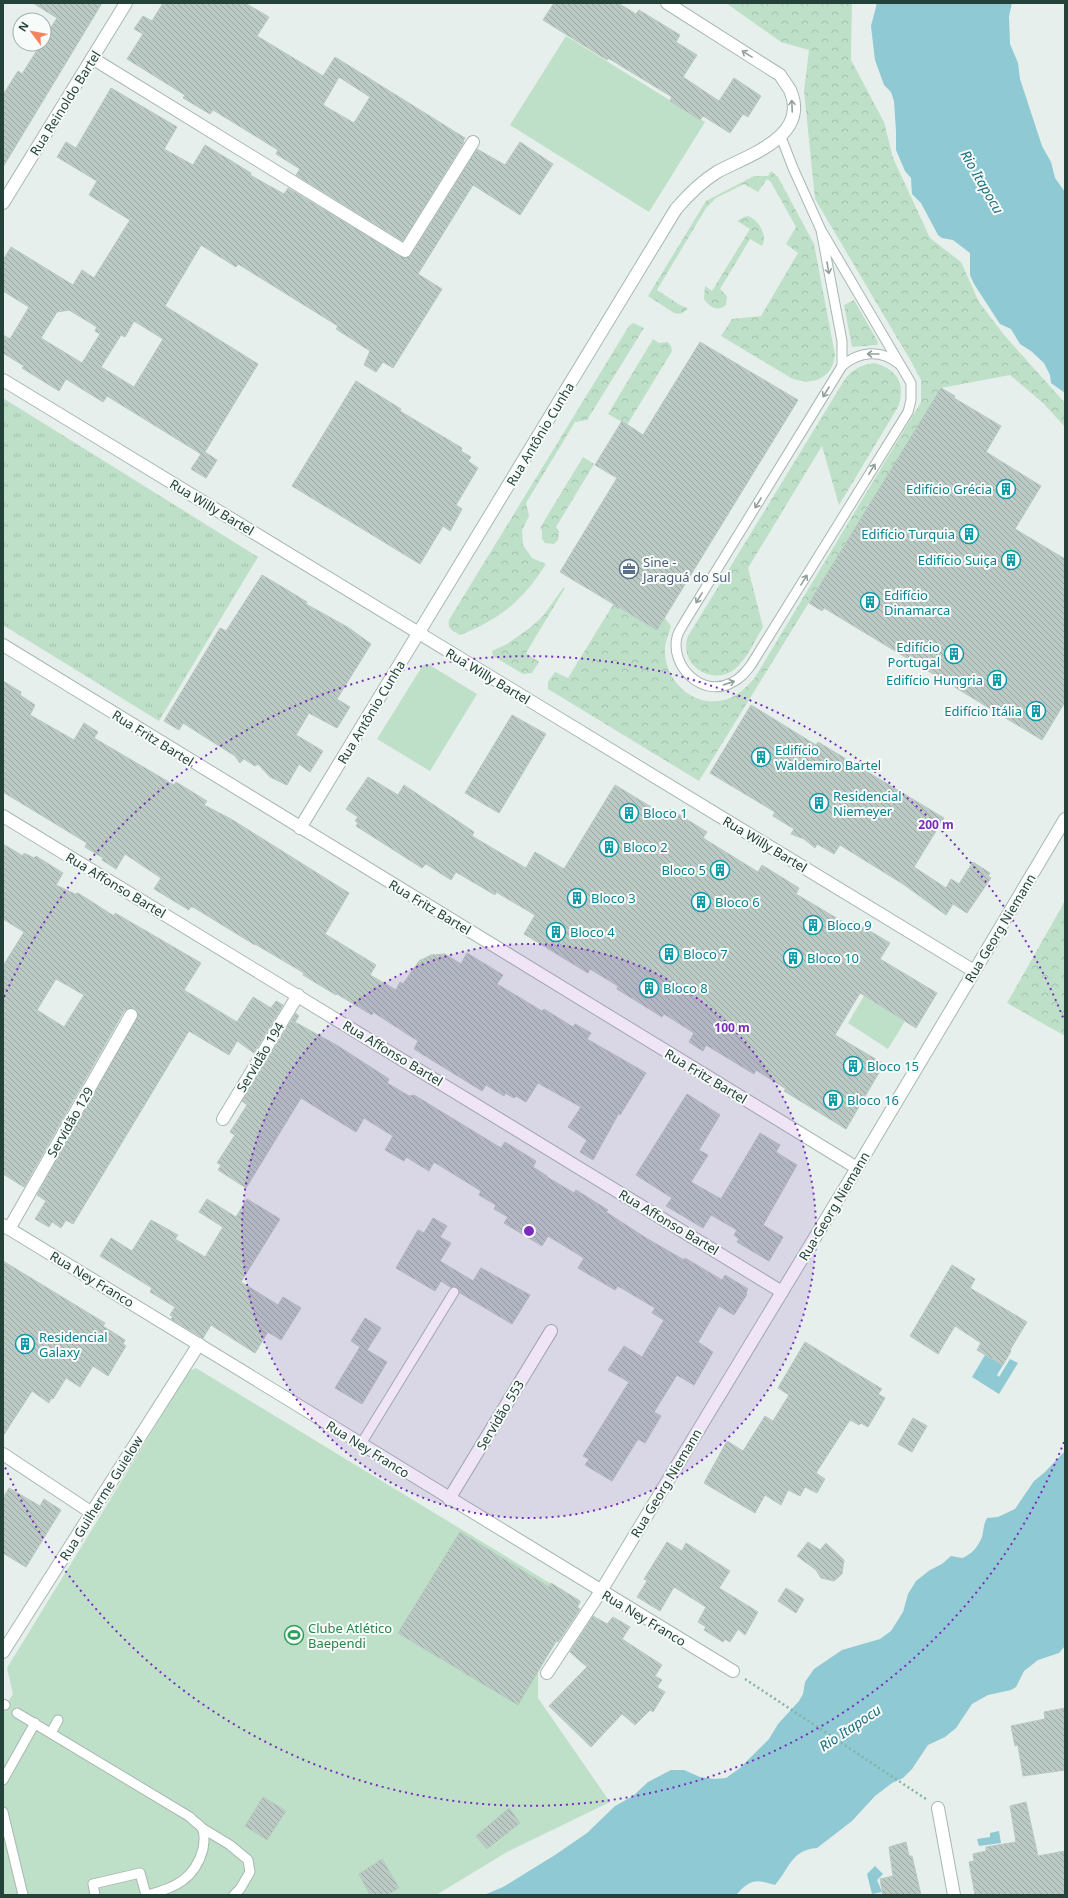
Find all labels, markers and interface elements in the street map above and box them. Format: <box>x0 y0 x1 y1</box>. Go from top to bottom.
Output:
north arrow <box>12 12 52 52</box>
text: N <box>14 19 32 34</box>
street label: Rua Reinoldo Bartel <box>25 47 105 159</box>
one-way arrow <box>742 50 753 58</box>
one-way arrow <box>788 99 796 112</box>
water label: Rio Itapocu <box>957 146 1008 217</box>
one-way arrow <box>825 261 833 274</box>
one-way arrow <box>867 350 880 358</box>
street label: Rua Antônio Cunha <box>502 379 578 489</box>
one-way arrow <box>821 386 829 398</box>
one-way arrow <box>869 463 877 475</box>
street label: Rua Willy Bartel <box>166 475 258 539</box>
building icon: Edifício Grécia <box>995 478 1017 500</box>
place label: Edifício Grécia <box>906 480 992 498</box>
one-way arrow <box>753 497 761 509</box>
building icon: Edifício Turquia <box>958 523 980 545</box>
place label: Edifício Turquia <box>861 525 955 543</box>
building icon: Edifício Suiça <box>1000 549 1022 571</box>
place label: Edifício Suiça <box>918 551 997 569</box>
place label: Sine - Jaraguá do Sul <box>641 553 731 586</box>
office icon: Sine - Jaraguá do Sul <box>618 558 640 580</box>
one-way arrow <box>800 575 808 586</box>
place label: Edifício Dinamarca <box>884 586 950 619</box>
building icon: Edifício Dinamarca <box>859 591 881 613</box>
one-way arrow <box>695 593 703 604</box>
place label: Edifício Portugal <box>888 638 940 671</box>
building icon: Edifício Portugal <box>943 643 965 665</box>
street label: Rua Willy Bartel <box>442 644 534 708</box>
street label: Rua Antônio Cunha <box>333 657 409 767</box>
building icon: Edifício Hungria <box>986 669 1008 691</box>
place label: Edifício Hungria <box>886 671 983 689</box>
one-way arrow <box>723 679 736 686</box>
building icon: Edifício Itália <box>1025 700 1047 722</box>
place label: Edifício Itália <box>944 702 1022 720</box>
street label: Rua Fritz Bartel <box>109 706 197 770</box>
place label: Edifício Waldemiro Bartel <box>775 741 881 774</box>
building icon: Edifício Waldemiro Bartel <box>750 746 772 768</box>
place label: Residencial Niemeyer <box>833 787 902 820</box>
building icon: Residencial Niemeyer <box>808 792 830 814</box>
building icon: Bloco 1 <box>618 802 640 824</box>
place label: Bloco 1 <box>643 804 688 822</box>
street label: Rua Willy Bartel <box>719 812 811 876</box>
text: 200 m <box>918 816 954 833</box>
building icon: Bloco 2 <box>598 836 620 858</box>
place label: Bloco 2 <box>623 838 668 856</box>
street label: Rua Affonso Bartel <box>63 848 169 922</box>
building icon: Bloco 5 <box>709 859 731 881</box>
place label: Bloco 5 <box>661 861 706 879</box>
street label: Rua Georg Niemann <box>960 870 1040 986</box>
street label: Rua Fritz Bartel <box>386 875 474 939</box>
building icon: Bloco 3 <box>566 887 588 909</box>
place label: Bloco 3 <box>591 889 636 907</box>
building icon: Bloco 6 <box>690 891 712 913</box>
place label: Bloco 6 <box>715 893 760 911</box>
building icon: Bloco 9 <box>802 914 824 936</box>
place label: Bloco 9 <box>827 916 872 934</box>
building icon: Bloco 4 <box>545 921 567 943</box>
place label: Bloco 4 <box>570 923 615 941</box>
building icon: Bloco 7 <box>658 943 680 965</box>
place label: Bloco 7 <box>683 945 728 963</box>
building icon: Bloco 10 <box>782 947 804 969</box>
place label: Bloco 10 <box>807 949 859 967</box>
building icon: Bloco 8 <box>638 977 660 999</box>
place label: Bloco 8 <box>663 979 708 997</box>
street label: Rua Affonso Bartel <box>340 1016 446 1090</box>
street label: Servidão 194 <box>232 1018 288 1095</box>
text: 100 m <box>714 1019 750 1036</box>
street label: Rua Fritz Bartel <box>662 1044 750 1108</box>
building icon: Bloco 15 <box>842 1055 864 1077</box>
place label: Bloco 15 <box>867 1057 919 1075</box>
street label: Servidão 129 <box>43 1083 97 1161</box>
building icon: Bloco 16 <box>822 1089 844 1111</box>
place label: Bloco 16 <box>847 1091 899 1109</box>
street label: Rua Georg Niemann <box>794 1148 874 1264</box>
street label: Rua Affonso Bartel <box>616 1185 722 1259</box>
centre of rings <box>522 1224 536 1238</box>
street label: Rua Ney Franco <box>47 1247 137 1311</box>
place label: Residencial Galaxy <box>39 1328 108 1361</box>
building icon: Residencial Galaxy <box>14 1333 36 1355</box>
street label: Servidão 553 <box>472 1377 528 1453</box>
street label: Rua Ney Franco <box>323 1416 413 1482</box>
street label: Rua Georg Niemann <box>626 1425 706 1541</box>
street label: Rua Guilherme Guielow <box>55 1432 147 1564</box>
street label: Rua Ney Franco <box>599 1586 689 1650</box>
place label: Clube Atlético Baependi <box>308 1619 392 1652</box>
sports icon: Clube Atlético Baependi <box>283 1624 305 1646</box>
water label: Rio Itapocu <box>815 1700 884 1755</box>

